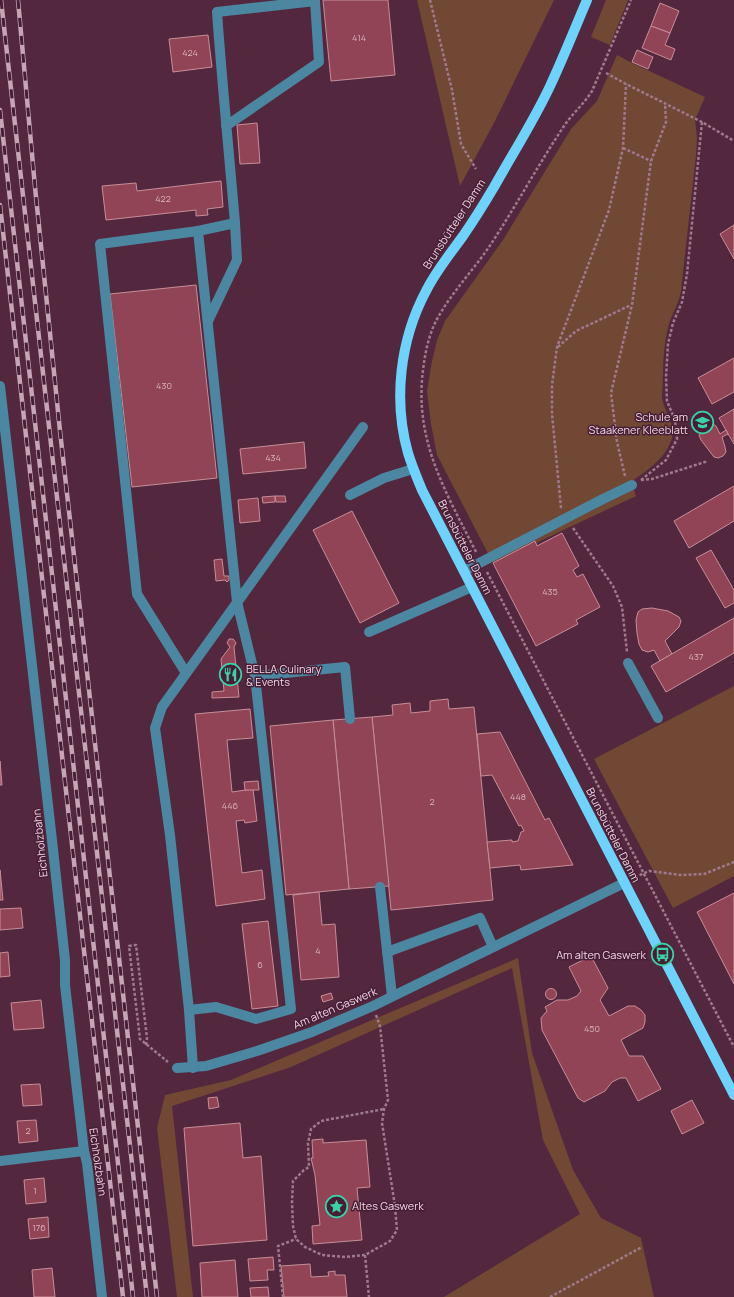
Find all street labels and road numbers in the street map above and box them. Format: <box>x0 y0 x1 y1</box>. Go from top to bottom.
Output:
street label: Brunsbütteler Damm <box>419 176 488 272</box>
street label: Brunsbütteler Damm <box>435 497 496 597</box>
street label: Brunsbütteler Damm <box>583 785 644 885</box>
street label: Eichholzbahn <box>28 808 51 878</box>
street label: Am alten Gaswerk <box>291 983 380 1032</box>
street label: Eichholzbahn <box>86 1127 111 1197</box>

